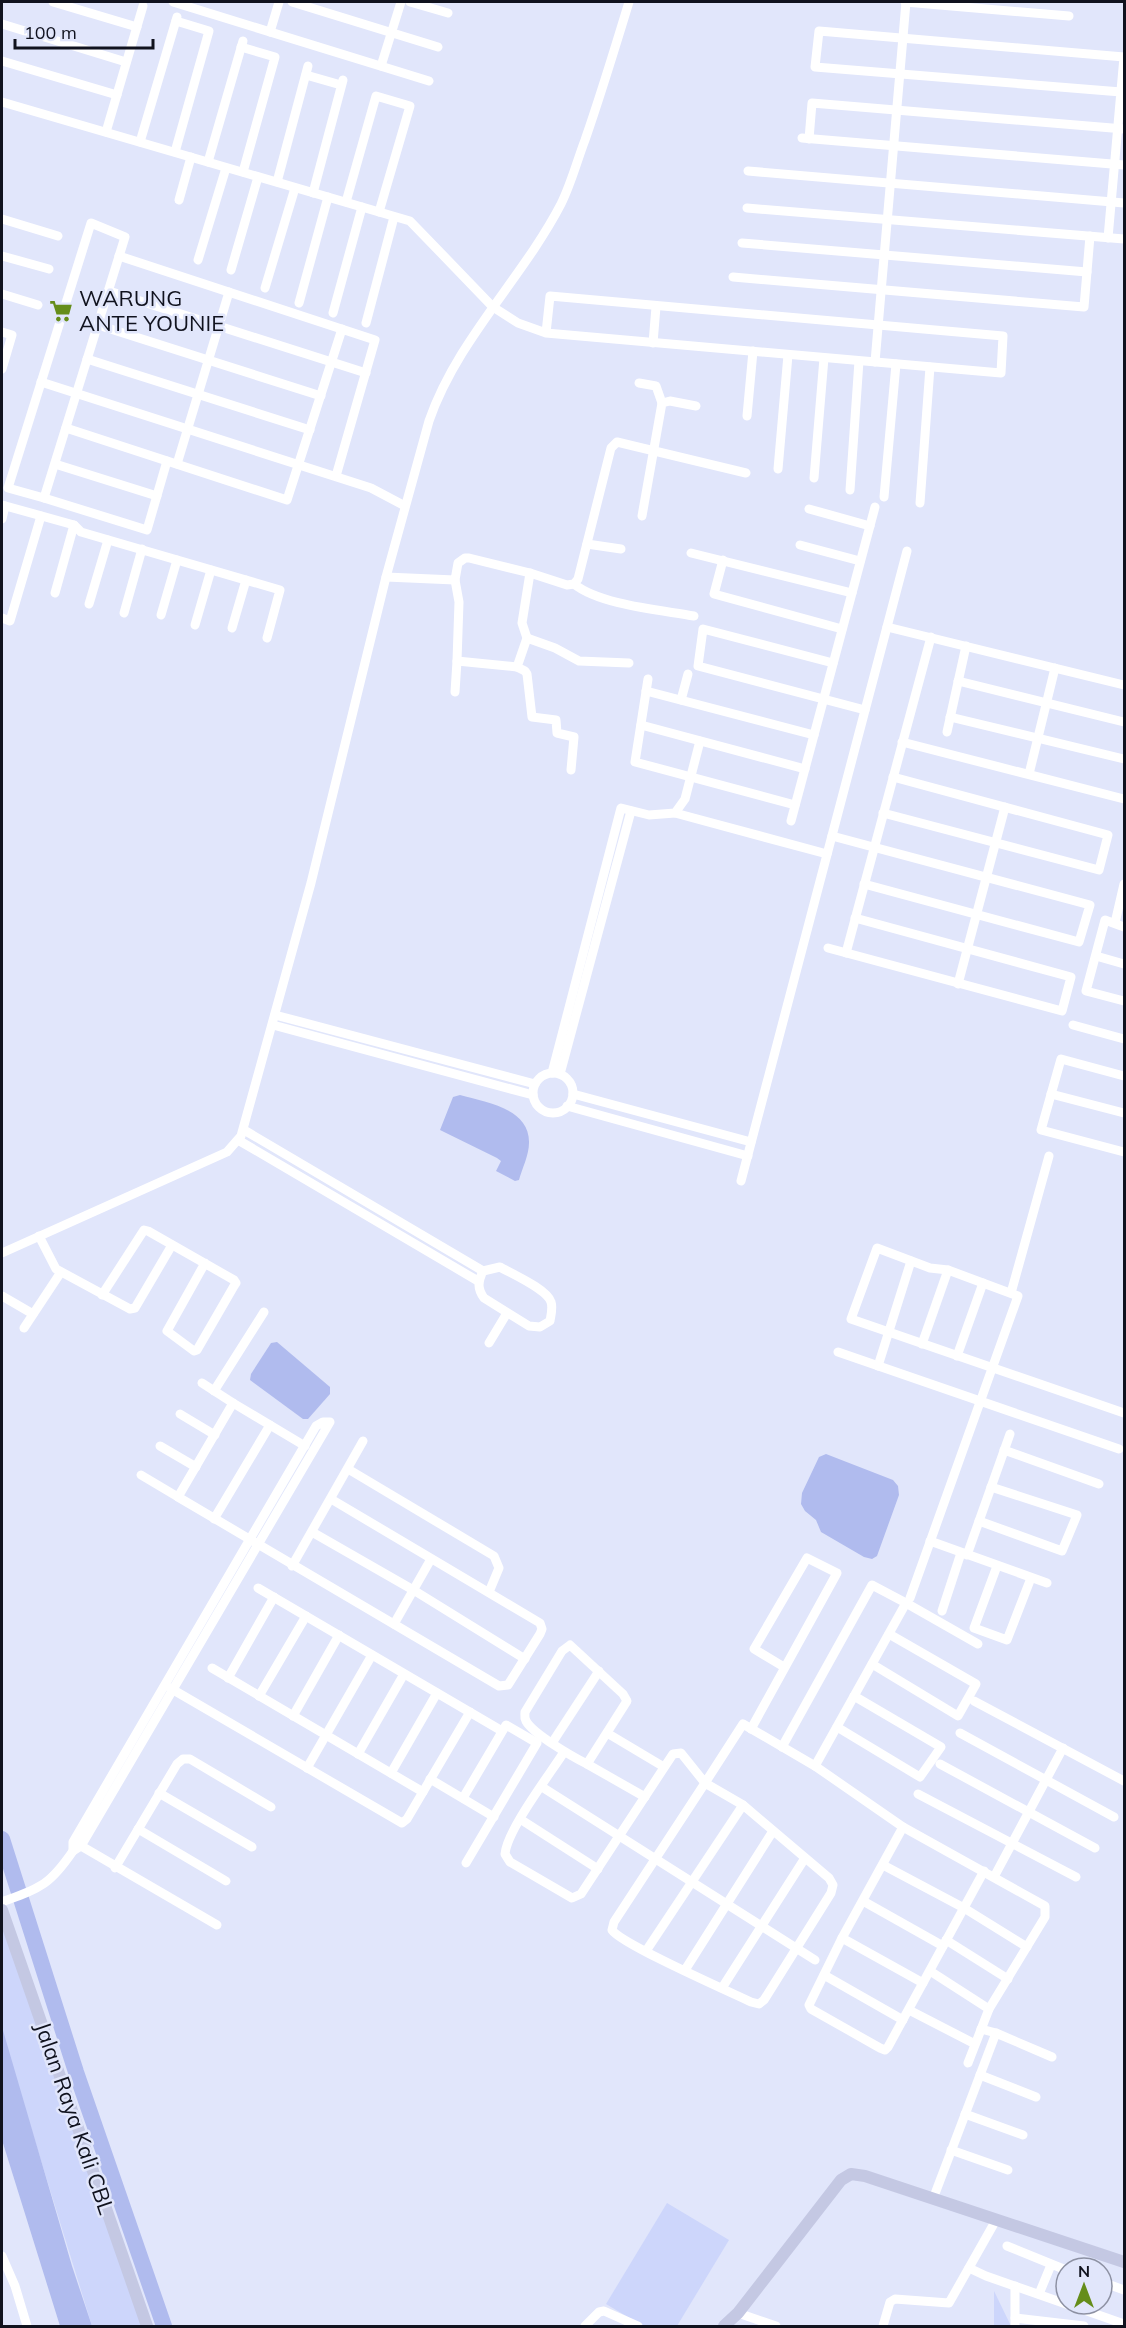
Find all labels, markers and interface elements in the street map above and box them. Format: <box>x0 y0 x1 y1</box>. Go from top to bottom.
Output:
scale bar <box>15 12 153 50</box>
text: 100 m <box>24 21 77 44</box>
place label: WARUNG ANTE YOUNIE <box>79 284 224 337</box>
supermarket icon: WARUNG ANTE YOUNIE <box>48 298 74 324</box>
street label: Jalan Raya Kali CBL <box>29 2018 121 2218</box>
north arrow <box>1054 2256 1114 2316</box>
text: N <box>1078 2261 1090 2281</box>

